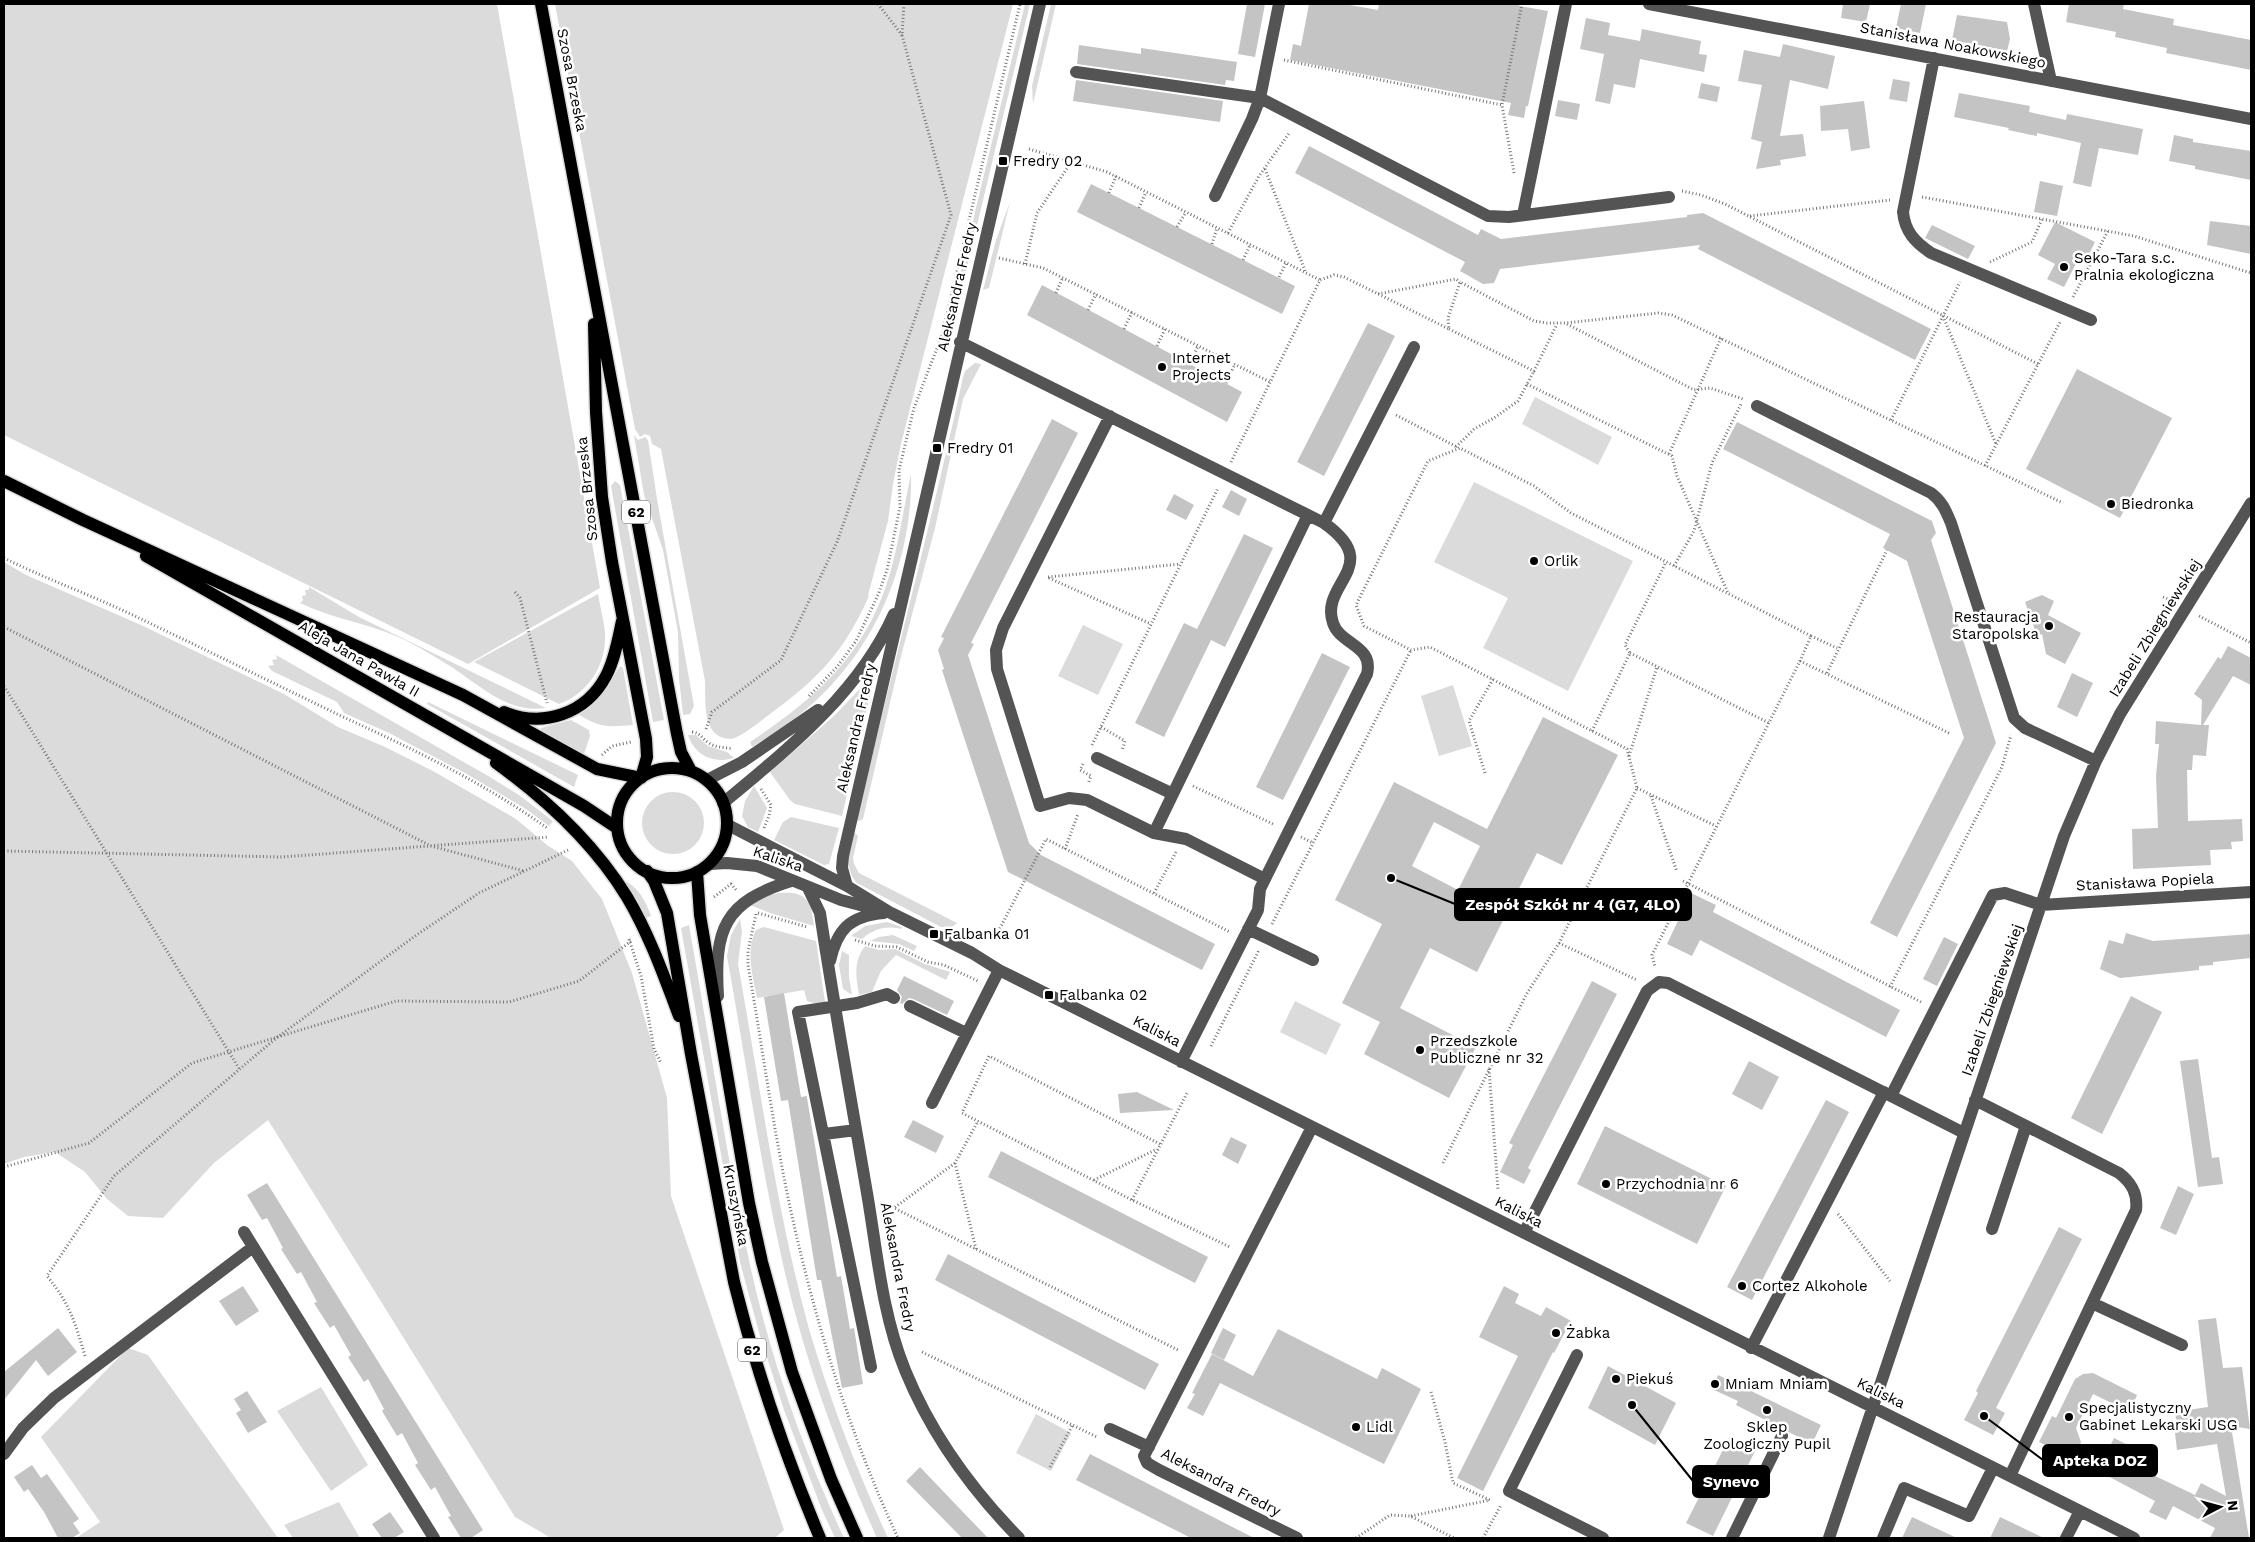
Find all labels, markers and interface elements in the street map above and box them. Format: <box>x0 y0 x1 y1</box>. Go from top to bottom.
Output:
street label: Stanisława Noakowskiego <box>1859 18 2047 72</box>
street label: Szosa Brzeska <box>553 27 591 134</box>
place label: Fredry 02 <box>1013 152 1082 170</box>
marker: Fredry 02 <box>997 155 1009 167</box>
street label: Aleksandra Fredry <box>933 220 981 353</box>
place label: Seko-Tara s.c. Pralnia ekologiczna <box>2074 249 2215 284</box>
marker: Seko-Tara s.c. Pralnia ekologiczna <box>2058 261 2070 273</box>
place label: Internet Projects <box>1172 349 1231 384</box>
marker: Internet Projects <box>1156 361 1168 373</box>
street label: Szosa Brzeska <box>573 435 601 542</box>
place label: Fredry 01 <box>947 439 1013 457</box>
marker: Fredry 01 <box>931 442 943 454</box>
place label: Biedronka <box>2121 495 2194 513</box>
marker: Biedronka <box>2105 498 2117 510</box>
road number: 62 <box>622 501 650 524</box>
place label: Orlik <box>1544 552 1579 570</box>
marker: Orlik <box>1528 555 1540 567</box>
street label: Izabeli Zbiegniewskiej <box>2105 556 2205 700</box>
place label: Restauracja Staropolska <box>1952 608 2040 643</box>
street label: Aleja Jana Pawła II <box>295 617 423 701</box>
marker: Restauracja Staropolska <box>2043 620 2055 632</box>
street label: Aleksandra Fredry <box>832 661 880 794</box>
street label: Kaliska <box>751 842 806 876</box>
street label: Stanisława Popiela <box>2075 869 2215 895</box>
callout: Zespół Szkół nr 4 (G7, 4LO) <box>1455 889 1691 920</box>
text: Zespół Szkół nr 4 (G7, 4LO) <box>1465 895 1681 914</box>
street label: Izabeli Zbiegniewskiej <box>1958 922 2026 1078</box>
place label: Falbanka 01 <box>944 925 1029 943</box>
marker: Falbanka 01 <box>928 928 940 940</box>
place label: Falbanka 02 <box>1059 986 1147 1004</box>
marker: Falbanka 02 <box>1043 989 1055 1001</box>
street label: Kaliska <box>1130 1011 1184 1051</box>
place label: Przedszkole Publiczne nr 32 <box>1430 1032 1544 1067</box>
marker: Przedszkole Publiczne nr 32 <box>1414 1044 1426 1056</box>
street label: Kruszyńska <box>719 1163 753 1248</box>
place label: Przychodnia nr 6 <box>1616 1175 1739 1193</box>
marker: Przychodnia nr 6 <box>1600 1178 1612 1190</box>
street label: Kaliska <box>1492 1192 1546 1232</box>
street label: Aleksandra Fredry <box>877 1200 919 1334</box>
place label: Cortez Alkohole <box>1752 1277 1868 1295</box>
marker: Cortez Alkohole <box>1736 1280 1748 1292</box>
place label: Żabka <box>1566 1324 1611 1342</box>
marker: Żabka <box>1550 1327 1562 1339</box>
road number: 62 <box>738 1338 766 1362</box>
place label: Piekuś <box>1626 1370 1674 1388</box>
marker: Piekuś <box>1610 1373 1622 1385</box>
street label: Kaliska <box>1854 1374 1909 1413</box>
place label: Mniam Mniam <box>1725 1375 1828 1393</box>
marker: Mniam Mniam <box>1709 1378 1721 1390</box>
place label: Specjalistyczny Gabinet Lekarski USG <box>2079 1399 2238 1434</box>
marker: Sklep Zoologiczny Pupil <box>1761 1404 1773 1416</box>
marker: Specjalistyczny Gabinet Lekarski USG <box>2063 1411 2075 1423</box>
place label: Lidl <box>1366 1418 1393 1436</box>
place label: Sklep Zoologiczny Pupil <box>1703 1418 1831 1453</box>
marker: Lidl <box>1350 1421 1362 1433</box>
street label: Aleksandra Fredry <box>1158 1444 1284 1520</box>
callout: Apteka DOZ <box>2043 1445 2157 1476</box>
text: Apteka DOZ <box>2053 1451 2147 1470</box>
callout: Synevo <box>1693 1466 1769 1497</box>
text: Synevo <box>1703 1472 1760 1491</box>
north arrow <box>2195 1482 2245 1532</box>
text: N <box>2224 1500 2241 1512</box>

